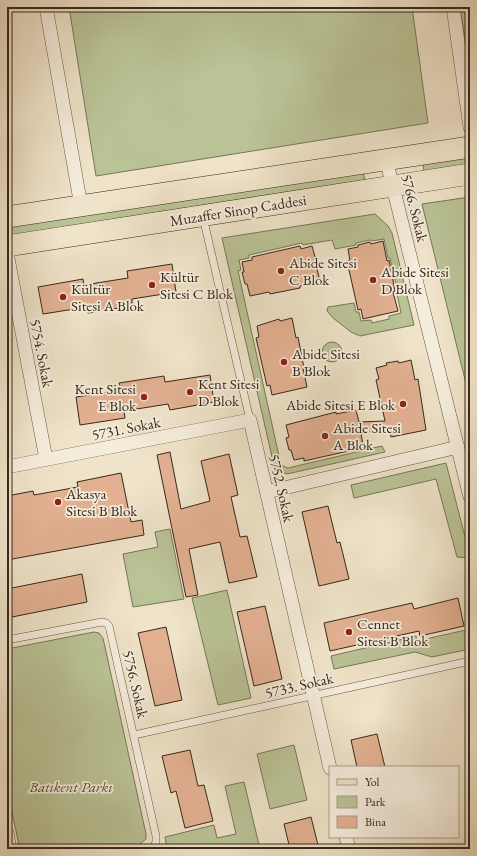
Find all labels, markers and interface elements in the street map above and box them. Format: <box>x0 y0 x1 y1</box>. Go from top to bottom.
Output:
street label: 5766. Sokak <box>397 172 433 245</box>
street label: Muzaffer Sinop Caddesi <box>168 190 308 230</box>
place label: Abide Sitesi C Blok <box>288 253 357 289</box>
place label: Abide Sitesi D Blok <box>380 262 449 298</box>
marker: Abide Sitesi C Blok <box>276 266 286 276</box>
place label: Kültür Sitesi C Blok <box>160 267 234 303</box>
marker: Abide Sitesi D Blok <box>368 275 378 285</box>
place label: Kültür Sitesi A Blok <box>71 279 145 315</box>
marker: Kültür Sitesi C Blok <box>147 280 157 290</box>
marker: Kültür Sitesi A Blok <box>58 292 68 302</box>
street label: 5754. Sokak <box>26 317 58 390</box>
place label: Abide Sitesi B Blok <box>291 344 360 380</box>
marker: Abide Sitesi B Blok <box>279 357 289 367</box>
place label: Kent Sitesi D Blok <box>198 374 260 410</box>
place label: Kent Sitesi E Blok <box>75 379 137 415</box>
marker: Kent Sitesi D Blok <box>185 387 195 397</box>
marker: Kent Sitesi E Blok <box>139 392 149 402</box>
place label: Abide Sitesi E Blok <box>285 395 396 414</box>
marker: Abide Sitesi E Blok <box>398 399 408 409</box>
street label: 5731. Sokak <box>90 412 163 444</box>
place label: Abide Sitesi A Blok <box>332 418 401 454</box>
marker: Abide Sitesi A Blok <box>320 431 330 441</box>
street label: 5752. Sokak <box>265 452 299 525</box>
place label: Akasya Sitesi B Blok <box>65 484 138 520</box>
marker: Akasya Sitesi B Blok <box>53 497 63 507</box>
place label: Cennet Sitesi B Blok <box>357 614 429 650</box>
marker: Cennet Sitesi B Blok <box>344 627 354 637</box>
street label: 5756. Sokak <box>119 648 153 721</box>
street label: 5733. Sokak <box>263 668 336 702</box>
legend <box>329 766 459 838</box>
text: Yol <box>365 774 379 790</box>
park label: Batıkent Parkı <box>28 777 113 796</box>
text: Park <box>365 794 386 810</box>
text: Bina <box>365 814 386 830</box>

